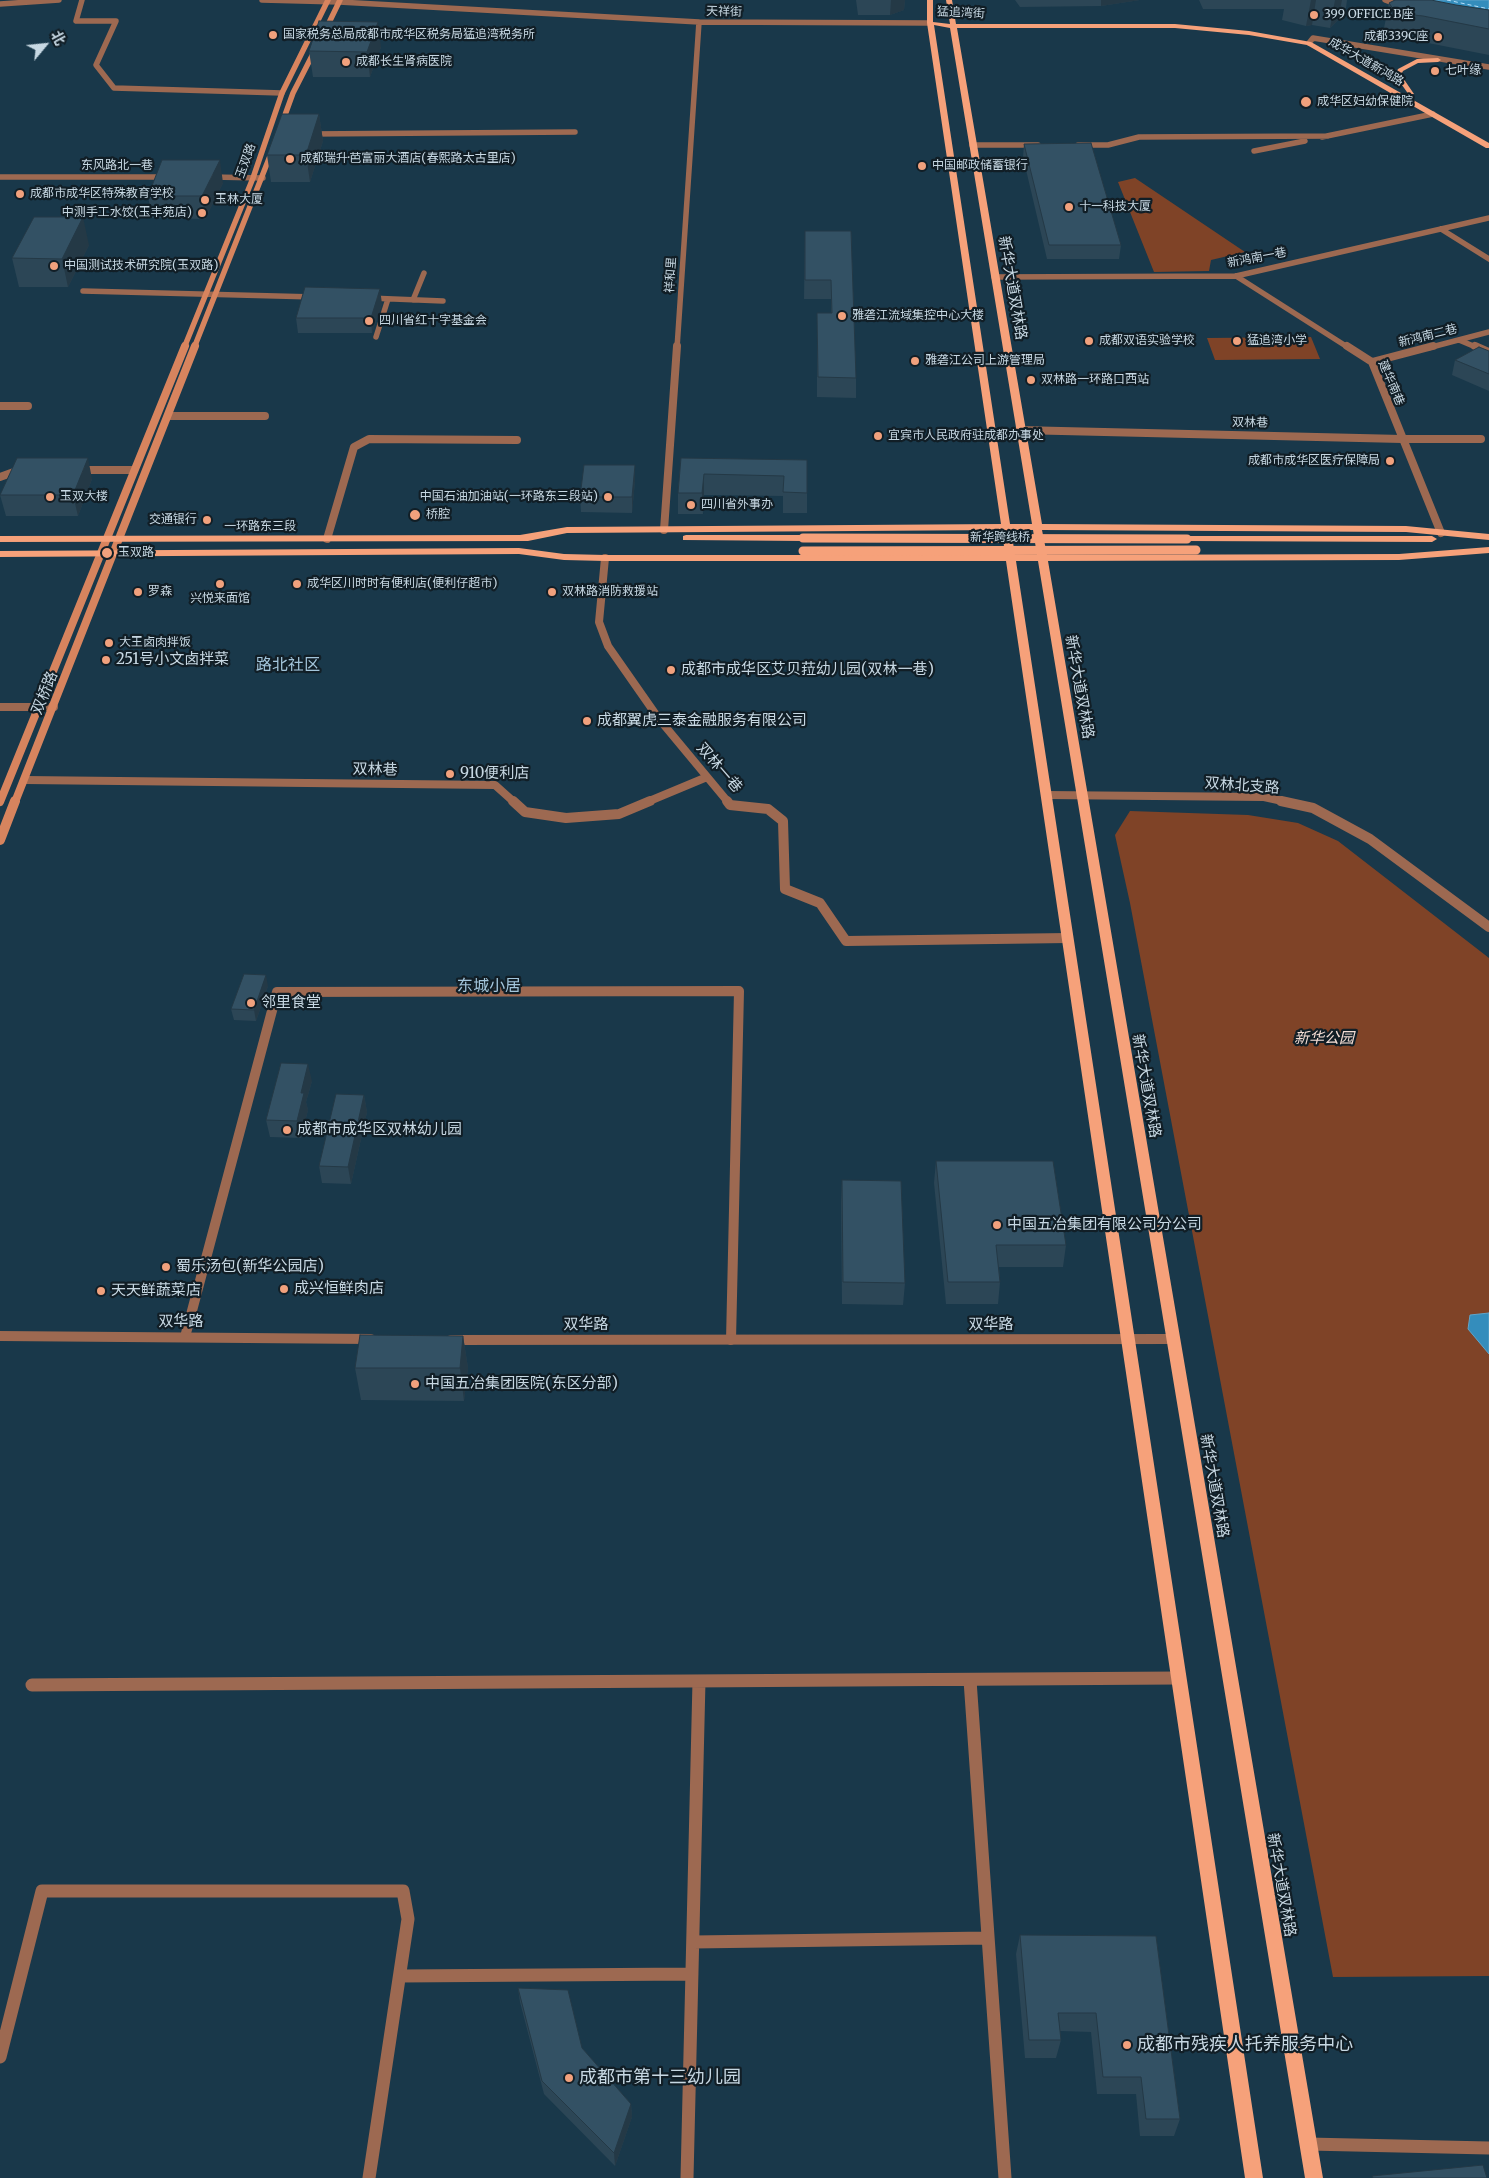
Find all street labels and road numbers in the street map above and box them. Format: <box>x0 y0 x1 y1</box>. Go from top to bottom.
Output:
street label: 天祥街 <box>706 4 742 20</box>
street label: 猛追湾街 <box>937 5 985 21</box>
street label: 成华大道新鸿路 <box>1326 35 1406 89</box>
street label: 玉双路 <box>233 142 259 180</box>
street label: 东风路北一巷 <box>81 159 153 173</box>
street label: 新华大道双林路 <box>994 235 1030 341</box>
street label: 新鸿南一巷 <box>1226 245 1288 271</box>
street label: 祥和里 <box>663 257 679 293</box>
street label: 新鸿南二巷 <box>1397 322 1459 350</box>
street label: 建华南巷 <box>1375 358 1407 408</box>
street label: 双林巷 <box>1232 415 1268 431</box>
street label: 一环路东三段 <box>224 520 296 534</box>
street label: 新华跨线桥 <box>970 531 1030 545</box>
street label: 新华大道双林路 <box>1061 634 1097 740</box>
street label: 双桥路 <box>28 669 62 717</box>
street label: 双林一巷 <box>693 739 745 797</box>
street label: 双林巷 <box>352 761 398 779</box>
street label: 双林北支路 <box>1204 774 1280 798</box>
street label: 新华大道双林路 <box>1128 1033 1164 1139</box>
street label: 双华路 <box>159 1313 203 1331</box>
street label: 双华路 <box>564 1316 608 1334</box>
street label: 双华路 <box>969 1316 1013 1334</box>
street label: 新华大道双林路 <box>1196 1433 1232 1539</box>
street label: 新华大道双林路 <box>1263 1832 1299 1938</box>

